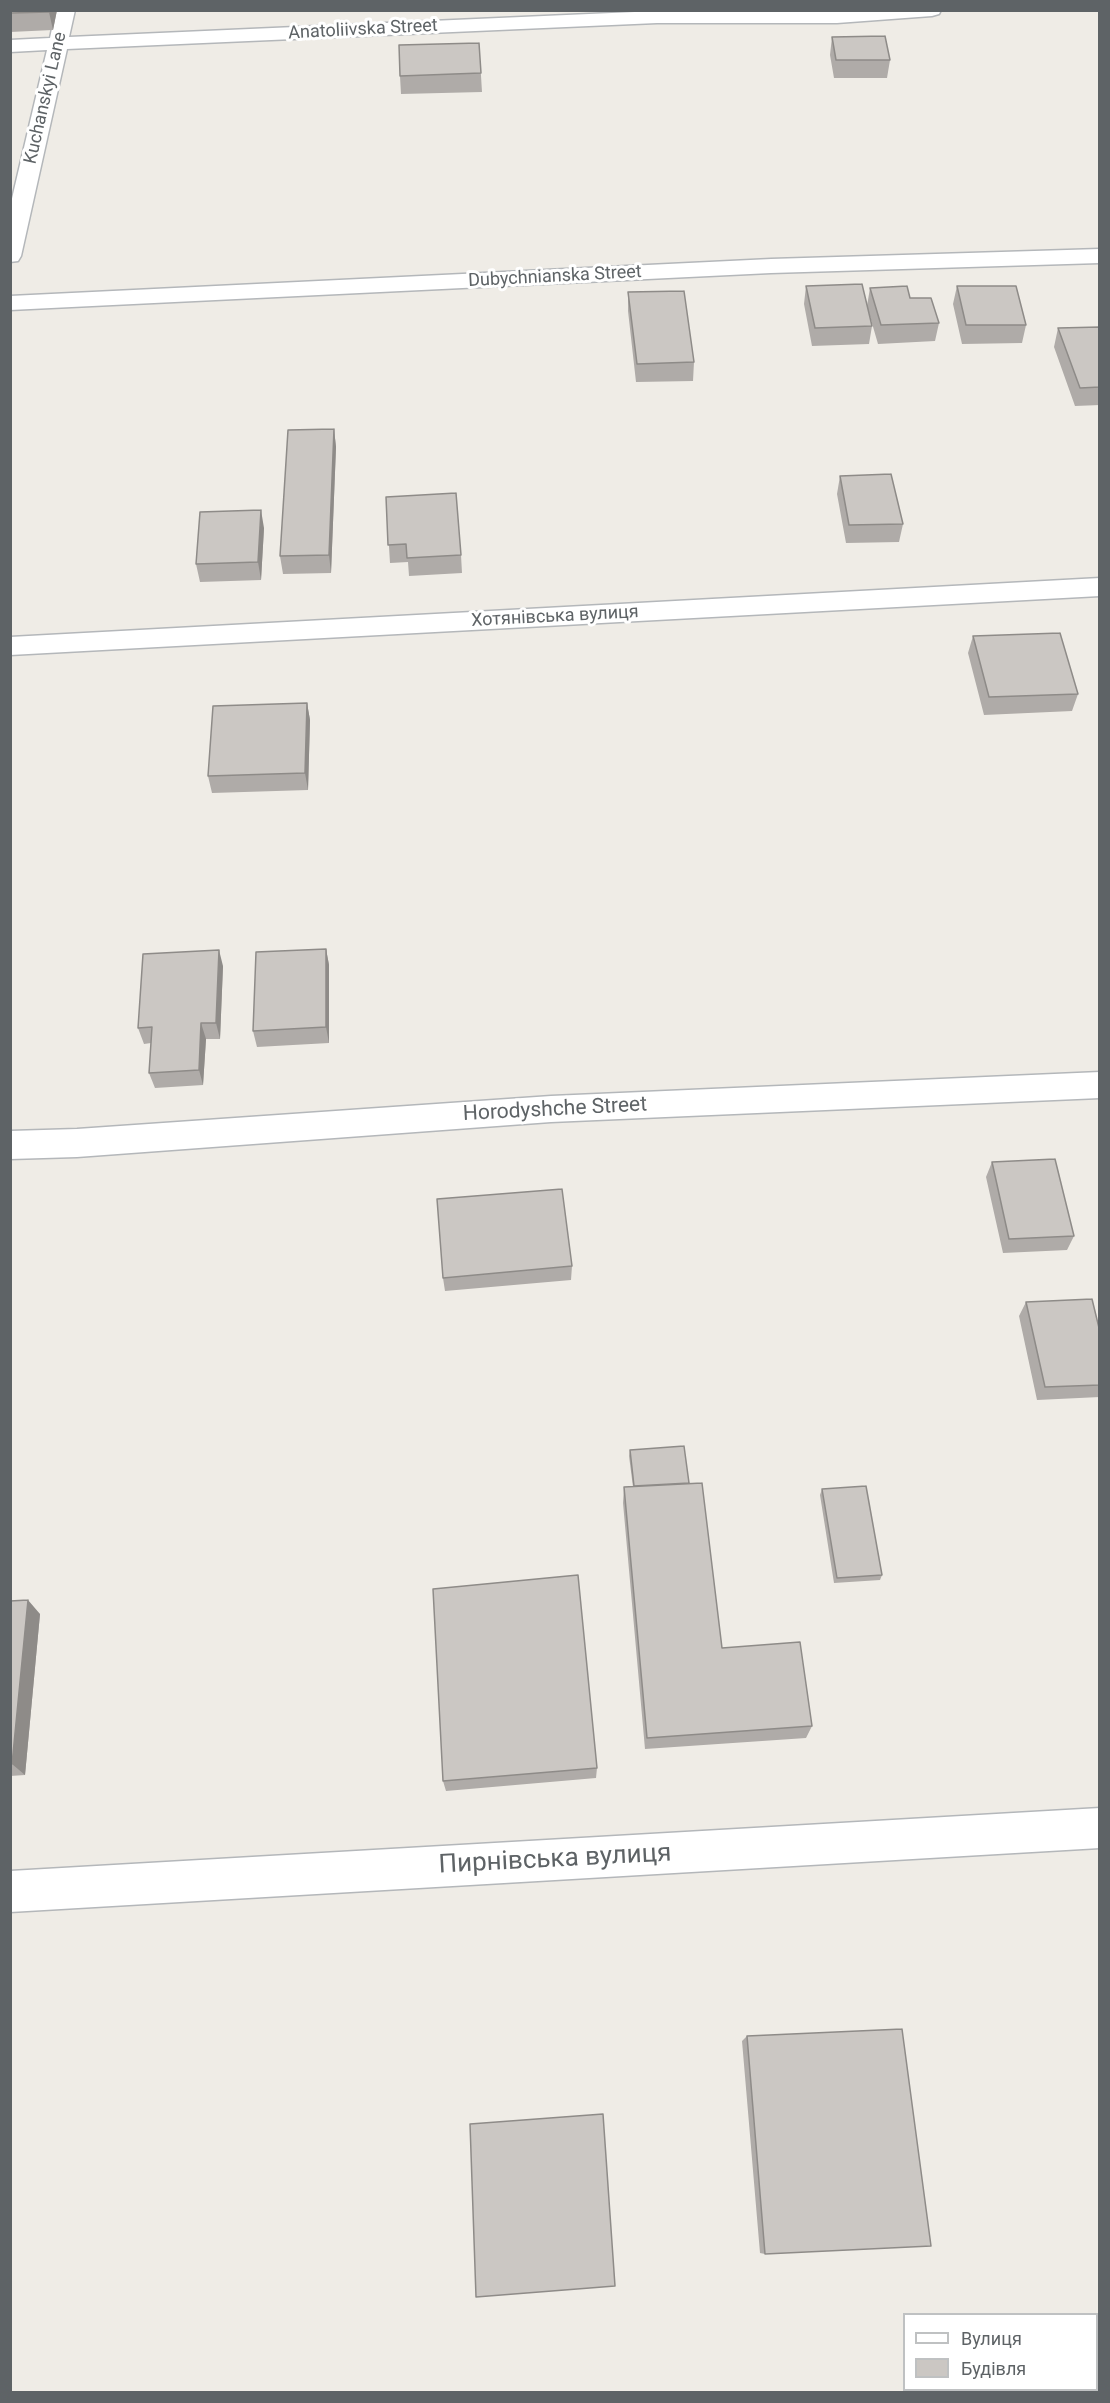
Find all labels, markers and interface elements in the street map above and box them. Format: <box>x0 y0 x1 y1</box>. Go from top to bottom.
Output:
street label: Anatoliivska Street <box>288 15 438 45</box>
street label: Kuchanskyi Lane <box>20 30 72 166</box>
street label: Dubychnianska Street <box>468 262 642 292</box>
street label: Хотянівська вулиця <box>471 602 639 632</box>
street label: Horodyshche Street <box>462 1093 648 1127</box>
street label: Пирнівська вулиця <box>438 1838 672 1882</box>
legend <box>903 2313 1098 2391</box>
text: Вулиця <box>961 2328 1022 2349</box>
text: Будівля <box>961 2358 1026 2379</box>

